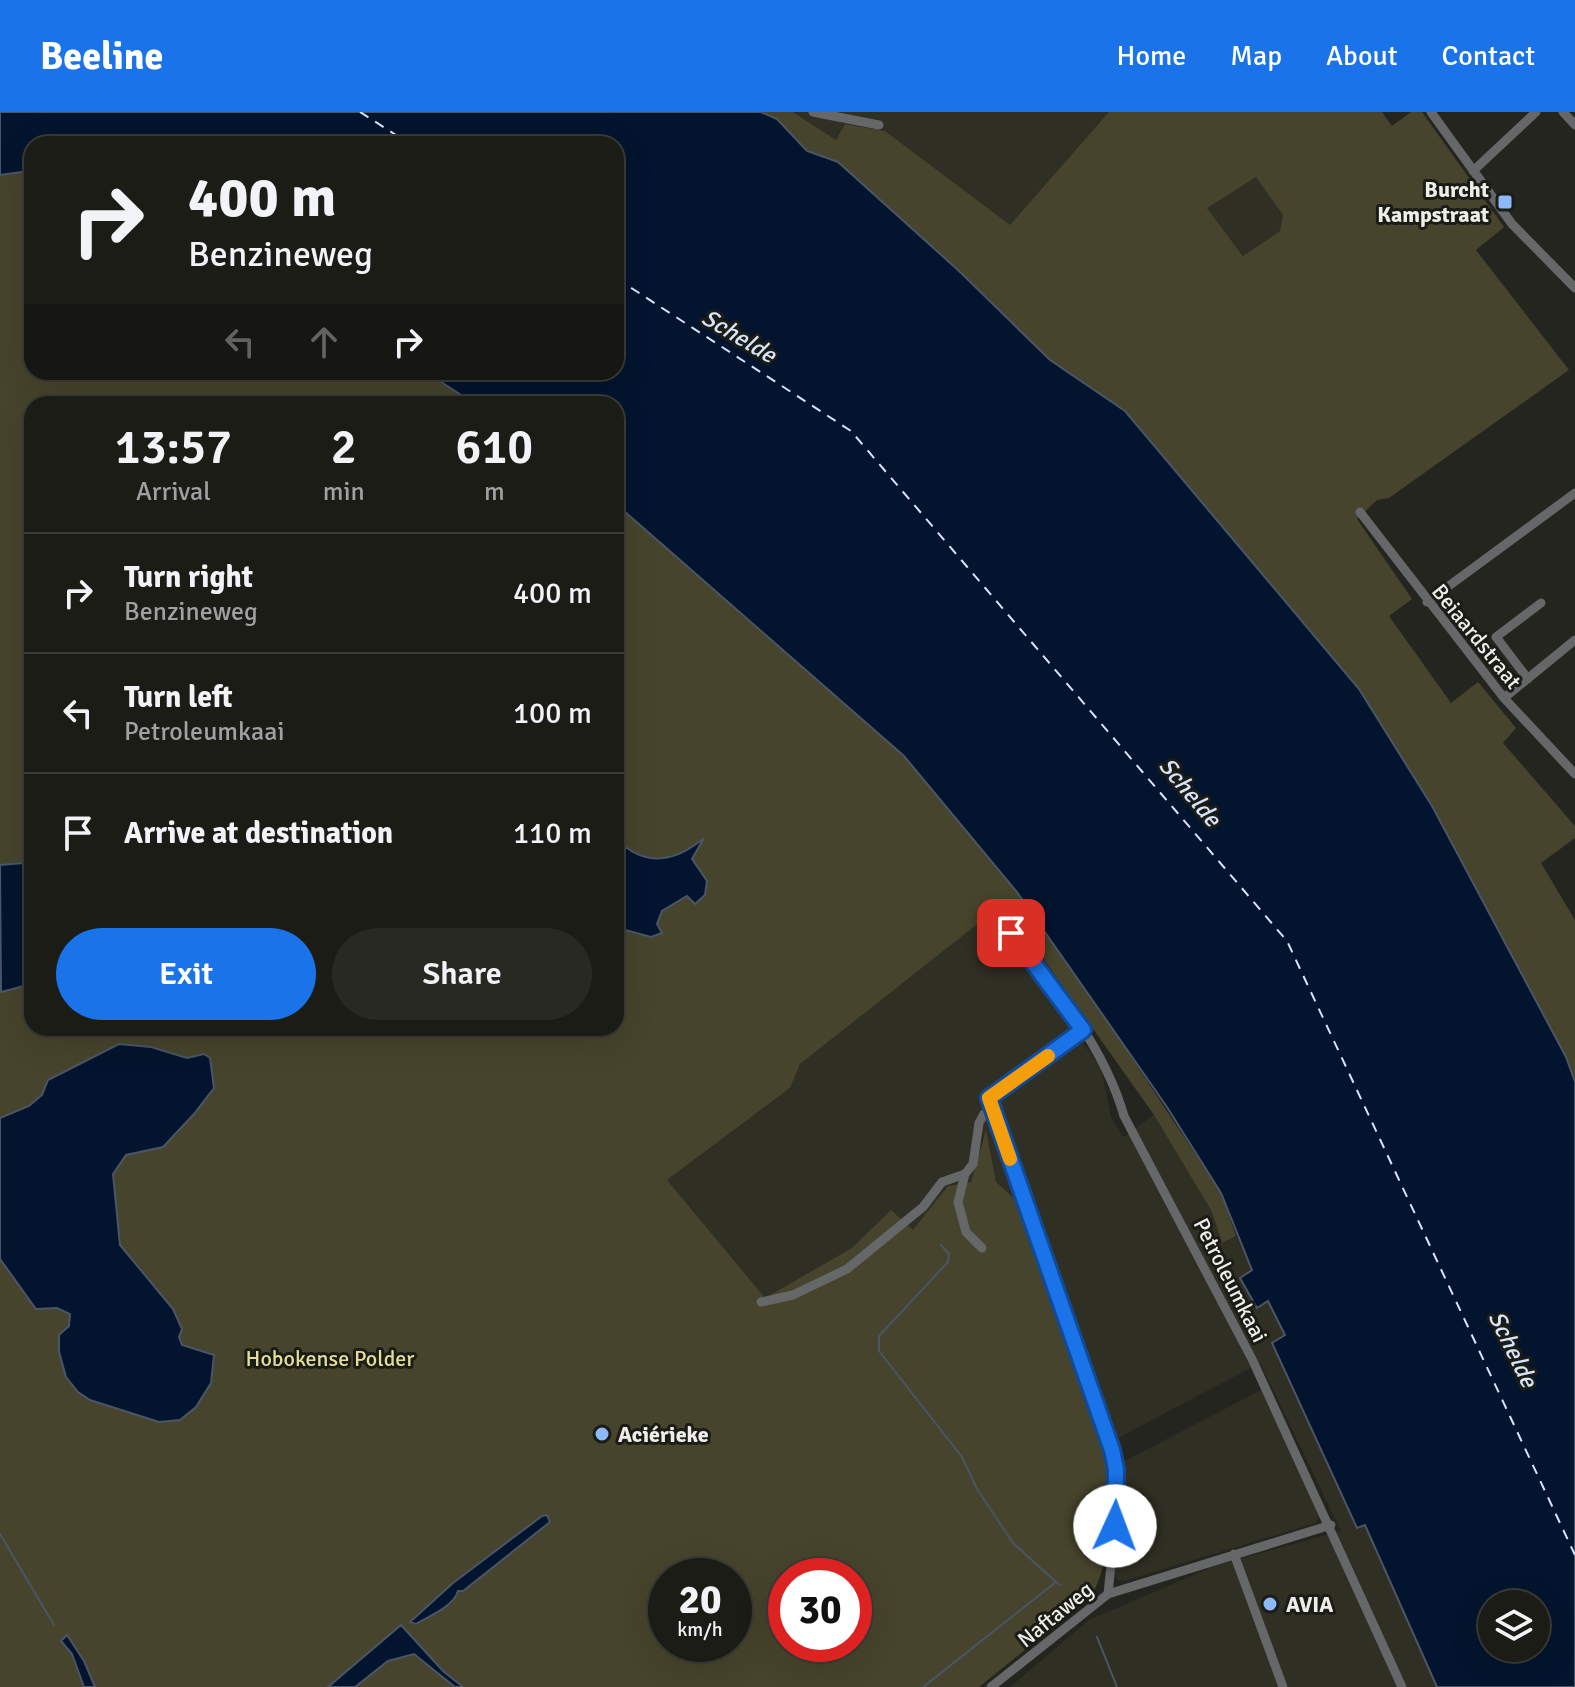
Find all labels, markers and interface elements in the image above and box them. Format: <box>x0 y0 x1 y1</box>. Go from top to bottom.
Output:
text: Beeline <box>40 33 163 80</box>
text: Home <box>1117 39 1186 73</box>
text: Map <box>1230 39 1282 73</box>
text: About <box>1326 39 1398 73</box>
text: Contact <box>1442 39 1535 73</box>
text: 400 m <box>188 163 336 232</box>
icon: right <box>56 168 160 272</box>
place label: Burcht Kampstraat <box>1377 176 1489 228</box>
marker: Burcht Kampstraat <box>1496 193 1514 211</box>
text: Benzineweg <box>188 232 373 277</box>
water label: Schelde <box>696 302 782 370</box>
icon: left <box>218 320 262 364</box>
icon: ahead <box>302 320 346 364</box>
icon: right <box>386 320 430 364</box>
text: 13:57 <box>115 418 232 477</box>
text: 2 <box>331 418 357 477</box>
text: 610 <box>455 418 533 477</box>
text: Arrival <box>136 476 211 508</box>
text: min <box>323 476 365 508</box>
text: m <box>484 476 505 508</box>
text: Turn right <box>124 559 253 596</box>
icon: right <box>56 571 100 615</box>
text: 400 m <box>513 575 592 612</box>
street label: Beiaardstraat <box>1426 578 1527 694</box>
text: Benzineweg <box>124 596 258 628</box>
text: Turn left <box>124 679 233 716</box>
icon: left <box>56 691 100 735</box>
text: 100 m <box>513 695 592 732</box>
text: Petroleumkaai <box>124 716 285 748</box>
water label: Schelde <box>1152 751 1228 834</box>
icon: arrive <box>56 811 100 855</box>
text: Arrive at destination <box>124 815 393 852</box>
text: 110 m <box>513 815 592 852</box>
pin <box>977 899 1045 967</box>
icon: arrive <box>989 911 1033 955</box>
button: Exit <box>56 928 316 1020</box>
button: Share <box>332 928 592 1020</box>
street label: Petroleumkaai <box>1188 1214 1273 1347</box>
water label: Schelde <box>1482 1306 1545 1393</box>
park label: Hobokense Polder <box>246 1345 414 1372</box>
place label: Aciérieke <box>618 1421 709 1448</box>
marker: Aciérieke <box>593 1425 611 1443</box>
position arrow <box>1073 1484 1157 1568</box>
speed limit sign: 30 <box>768 1558 872 1662</box>
text: 20 <box>678 1575 722 1625</box>
street label: Naftaweg <box>1012 1576 1099 1653</box>
map controls <box>1478 1590 1550 1662</box>
button: layers <box>1478 1590 1550 1662</box>
place label: AVIA <box>1286 1591 1333 1618</box>
marker: AVIA <box>1261 1595 1279 1613</box>
text: km/h <box>677 1617 723 1642</box>

